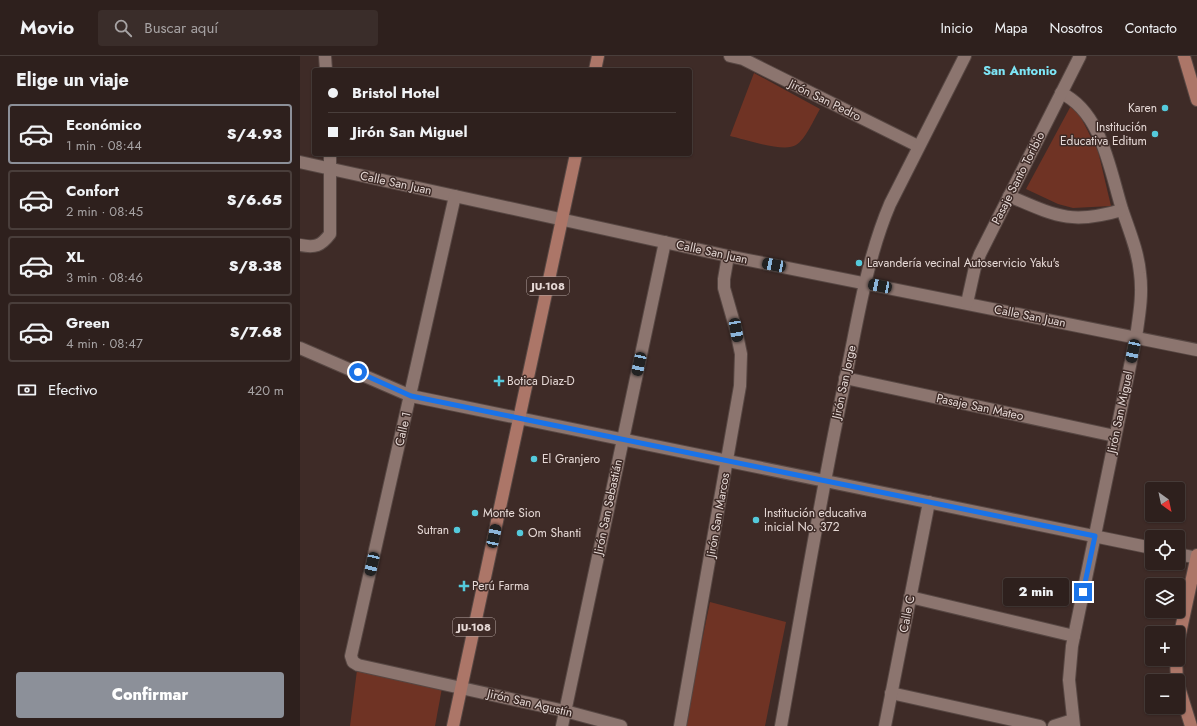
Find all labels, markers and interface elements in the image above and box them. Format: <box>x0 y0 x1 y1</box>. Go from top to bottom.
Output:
search box <box>98 10 378 46</box>
text: Movio <box>20 14 74 41</box>
icon: search <box>112 17 134 39</box>
text: Buscar aquí <box>144 17 218 39</box>
text: Inicio <box>940 18 973 38</box>
text: Mapa <box>995 18 1028 38</box>
text: Nosotros <box>1050 18 1103 38</box>
text: Contacto <box>1125 18 1177 38</box>
district label: San Antonio <box>983 61 1057 80</box>
text: Elige un viaje <box>16 67 129 93</box>
street label: Jirón San Pedro <box>784 74 865 125</box>
text: Bristol Hotel <box>352 82 439 104</box>
place label: Karen <box>1128 99 1157 117</box>
marker: Karen <box>1160 103 1170 113</box>
text: Económico <box>66 114 141 136</box>
icon: car <box>18 116 54 152</box>
place label: Institución Educativa Editum <box>1060 118 1147 150</box>
text: Jirón San Miguel <box>352 121 468 143</box>
text: S/4.93 <box>227 123 282 145</box>
street label: Pasaje Santo Toribio <box>987 128 1049 227</box>
marker: Institución Educativa Editum <box>1150 129 1160 139</box>
text: 1 min · 08:44 <box>66 136 142 155</box>
street label: Calle San Juan <box>359 167 433 199</box>
text: Confort <box>66 180 119 202</box>
icon: car <box>18 182 54 218</box>
text: S/6.65 <box>227 189 282 211</box>
text: 2 min · 08:45 <box>66 202 143 221</box>
street label: Calle San Juan <box>675 236 749 268</box>
text: XL <box>66 246 84 268</box>
icon: car <box>18 248 54 284</box>
place label: Lavandería vecinal Autoservicio Yaku's <box>867 254 1060 272</box>
text: S/8.38 <box>229 255 282 277</box>
car <box>761 257 787 273</box>
marker: Lavandería vecinal Autoservicio Yaku's <box>854 258 864 268</box>
text: 3 min · 08:46 <box>66 268 143 287</box>
road number: JU-108 <box>527 277 569 295</box>
car <box>867 278 893 294</box>
street label: Calle San Juan <box>993 300 1067 332</box>
text: Green <box>66 312 110 334</box>
icon: car <box>18 314 54 350</box>
car <box>728 317 744 343</box>
text: S/7.68 <box>230 321 282 343</box>
text: 4 min · 08:47 <box>66 334 143 353</box>
car <box>1125 338 1141 364</box>
street label: Jirón San Jorge <box>827 343 861 423</box>
car <box>631 351 647 377</box>
route start <box>349 363 367 381</box>
street label: Jirón San Miguel <box>1102 369 1137 457</box>
place label: Botica Diaz-D <box>507 372 575 390</box>
marker: Botica Diaz-D <box>494 376 504 386</box>
icon: cash <box>16 379 38 401</box>
text: Efectivo <box>48 379 98 401</box>
text: 420 m <box>247 381 284 400</box>
street label: Pasaje San Mateo <box>935 389 1026 425</box>
street label: Calle 1 <box>390 410 416 448</box>
place label: El Granjero <box>542 450 601 468</box>
marker: El Granjero <box>529 454 539 464</box>
street label: Jirón San Sebastián <box>589 458 627 558</box>
street label: Jirón San Marcos <box>701 471 734 560</box>
north arrow <box>1145 482 1185 522</box>
map controls <box>1145 482 1185 714</box>
place label: Monte Sion <box>483 504 541 522</box>
place label: Institución educativa inicial No. 372 <box>764 504 867 536</box>
marker: Monte Sion <box>470 508 480 518</box>
marker: Institución educativa inicial No. 372 <box>751 515 761 525</box>
place label: Sutran <box>417 521 449 539</box>
car <box>486 523 502 549</box>
place label: Om Shanti <box>528 524 581 542</box>
marker: Sutran <box>452 525 462 535</box>
marker: Om Shanti <box>515 528 525 538</box>
button: locate <box>1145 530 1185 570</box>
car <box>363 551 381 577</box>
place label: Perú Farma <box>472 577 529 595</box>
callout: 2 min <box>1003 578 1069 606</box>
button: layers <box>1145 578 1185 618</box>
marker: Perú Farma <box>459 581 469 591</box>
text: 2 min <box>1019 582 1053 601</box>
route end <box>1074 583 1092 601</box>
street label: Calle C <box>895 594 919 634</box>
road number: JU-108 <box>453 618 495 636</box>
button: + <box>1145 626 1185 666</box>
button: Confirmar <box>16 672 284 718</box>
button: − <box>1145 674 1185 714</box>
street label: Jirón San Agustín <box>484 684 574 722</box>

